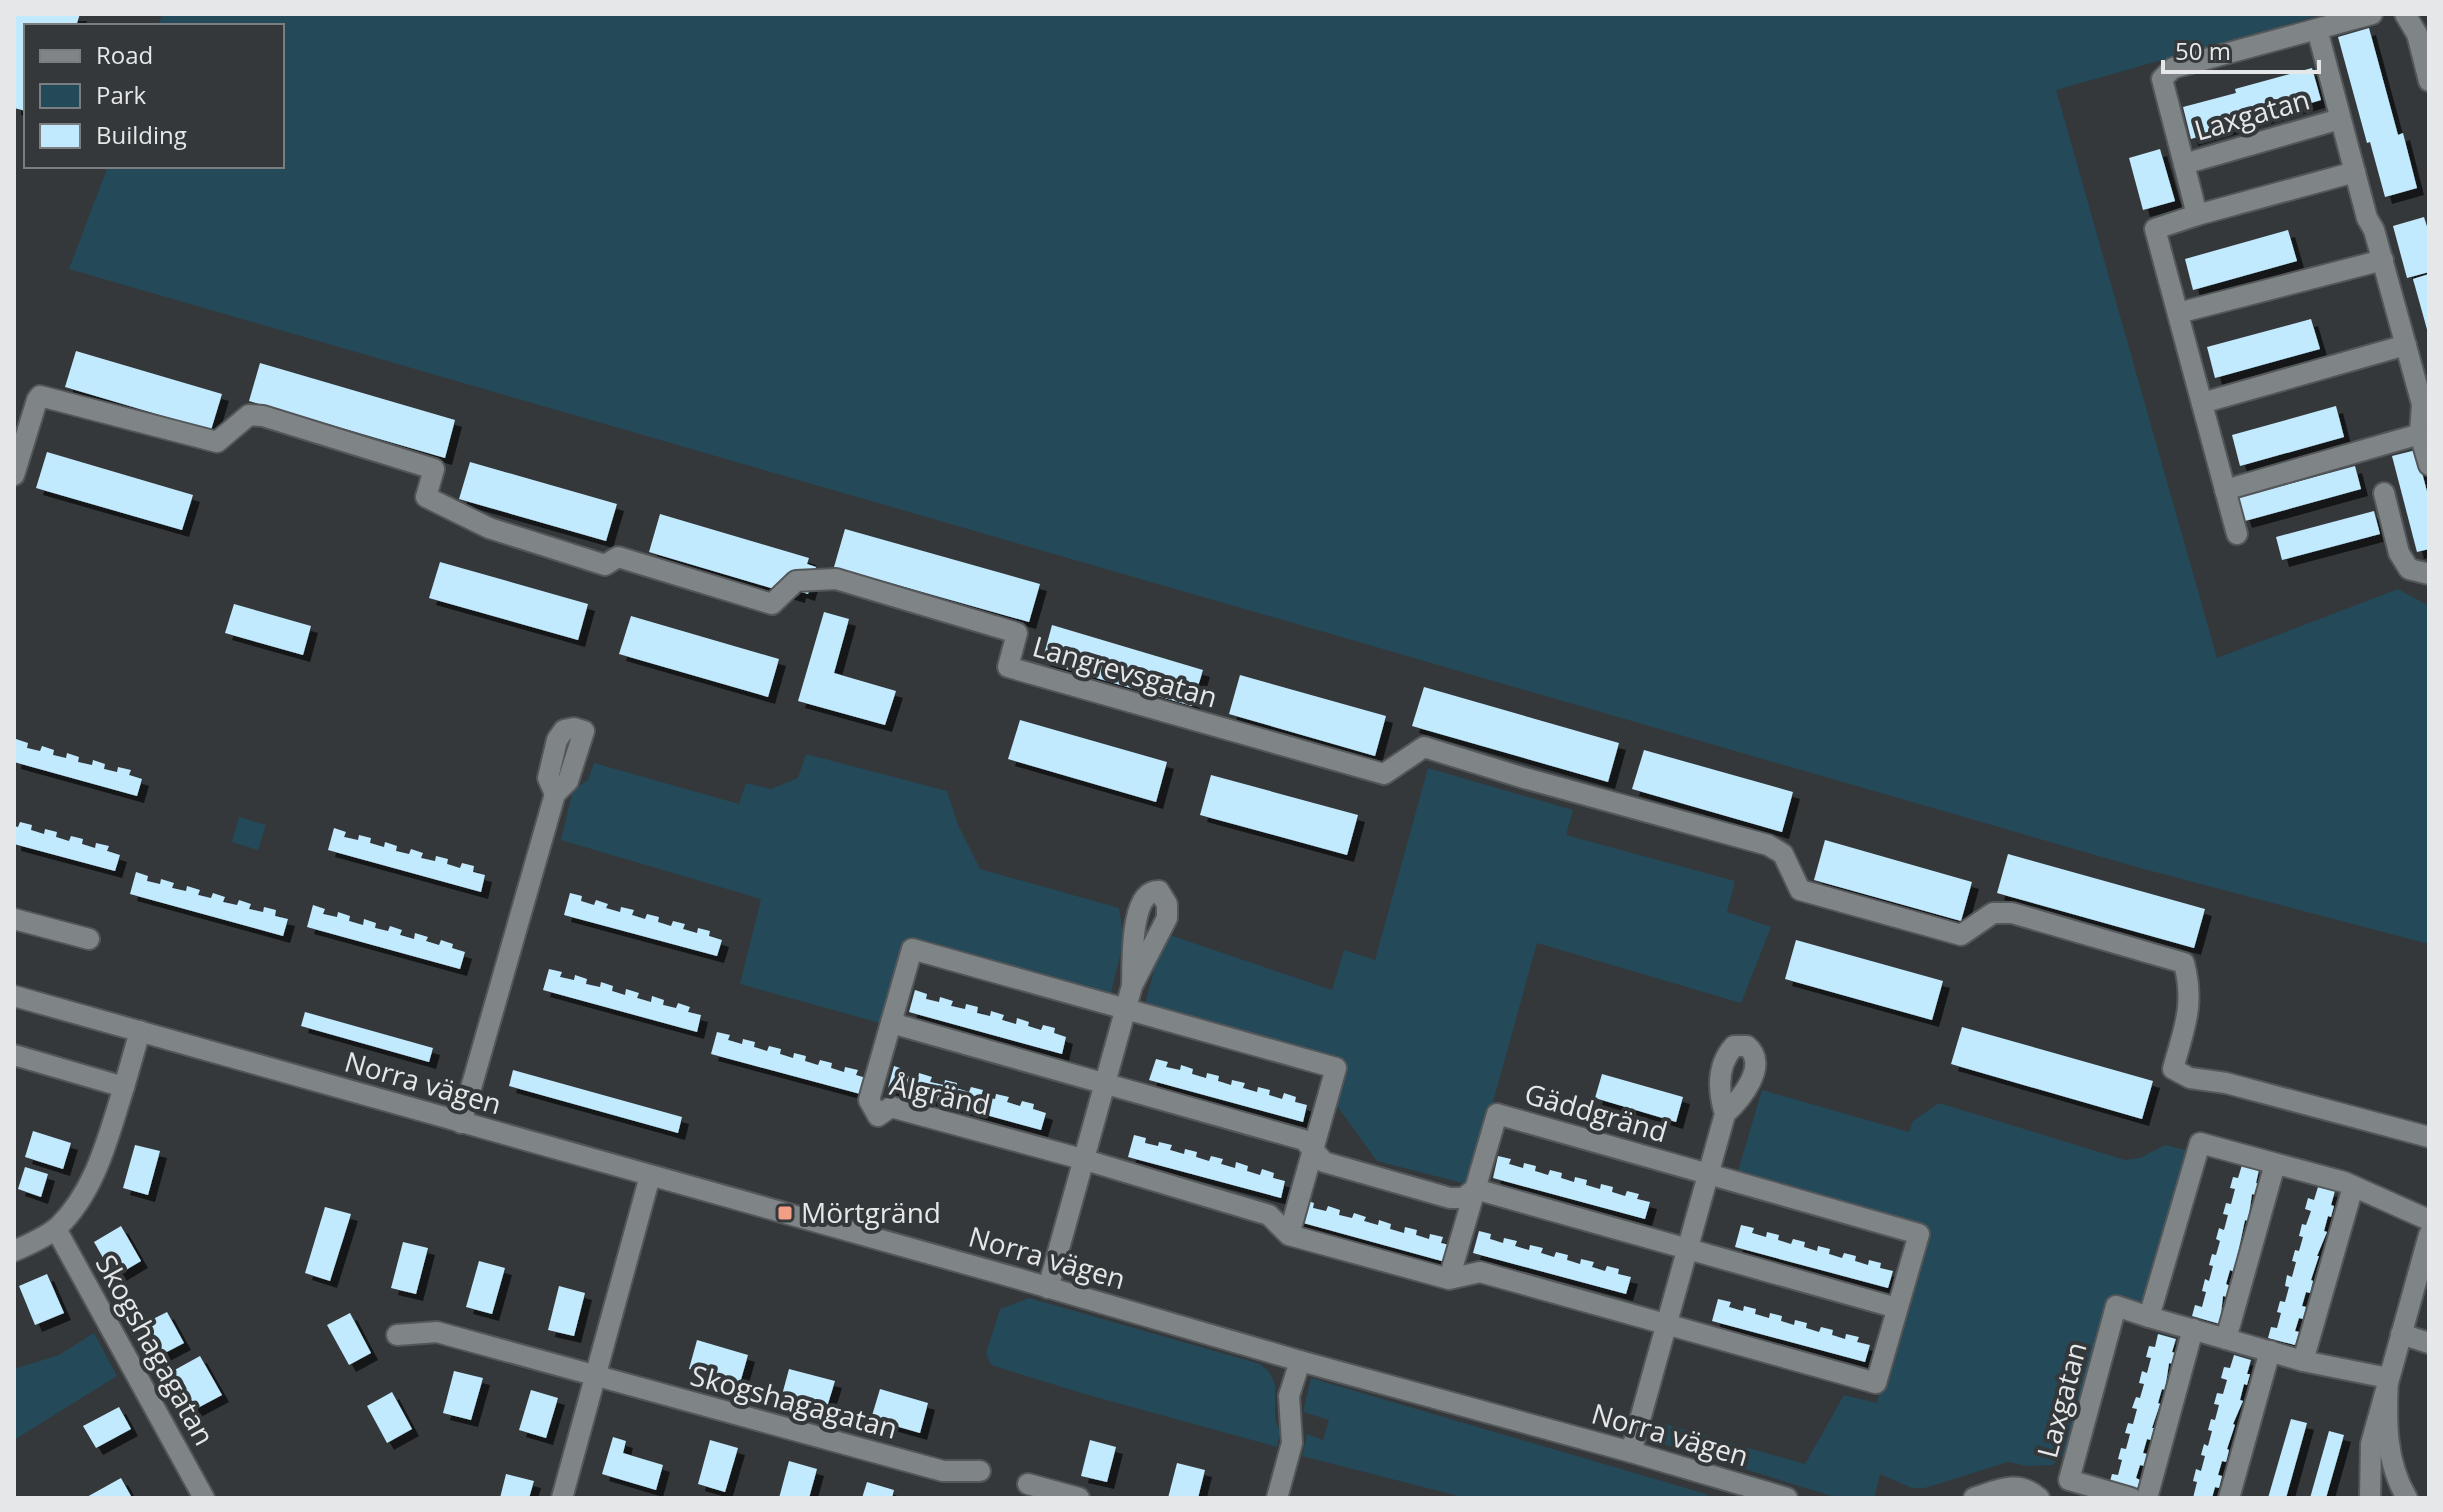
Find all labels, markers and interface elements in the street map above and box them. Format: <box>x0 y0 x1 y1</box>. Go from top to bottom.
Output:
legend <box>24 24 284 168</box>
scale bar <box>2163 24 2319 74</box>
text: 50 m <box>2175 34 2231 67</box>
text: Road <box>96 38 153 71</box>
text: Park <box>96 78 147 111</box>
street label: Laxgatan <box>2190 79 2314 149</box>
text: Building <box>96 118 187 151</box>
street label: Langrevsgatan <box>1028 627 1222 716</box>
street label: Norra vägen <box>341 1042 506 1123</box>
street label: Ålgränd <box>887 1065 994 1123</box>
street label: Gäddgränd <box>1521 1074 1672 1151</box>
place label: Mörtgränd <box>801 1193 941 1231</box>
marker: Mörtgränd <box>776 1204 794 1222</box>
street label: Norra vägen <box>965 1217 1130 1298</box>
street label: Skogshagagatan <box>88 1247 224 1452</box>
street label: Laxgatan <box>2027 1338 2095 1462</box>
street label: Skogshagagatan <box>687 1355 902 1447</box>
street label: Norra vägen <box>1588 1394 1753 1475</box>

